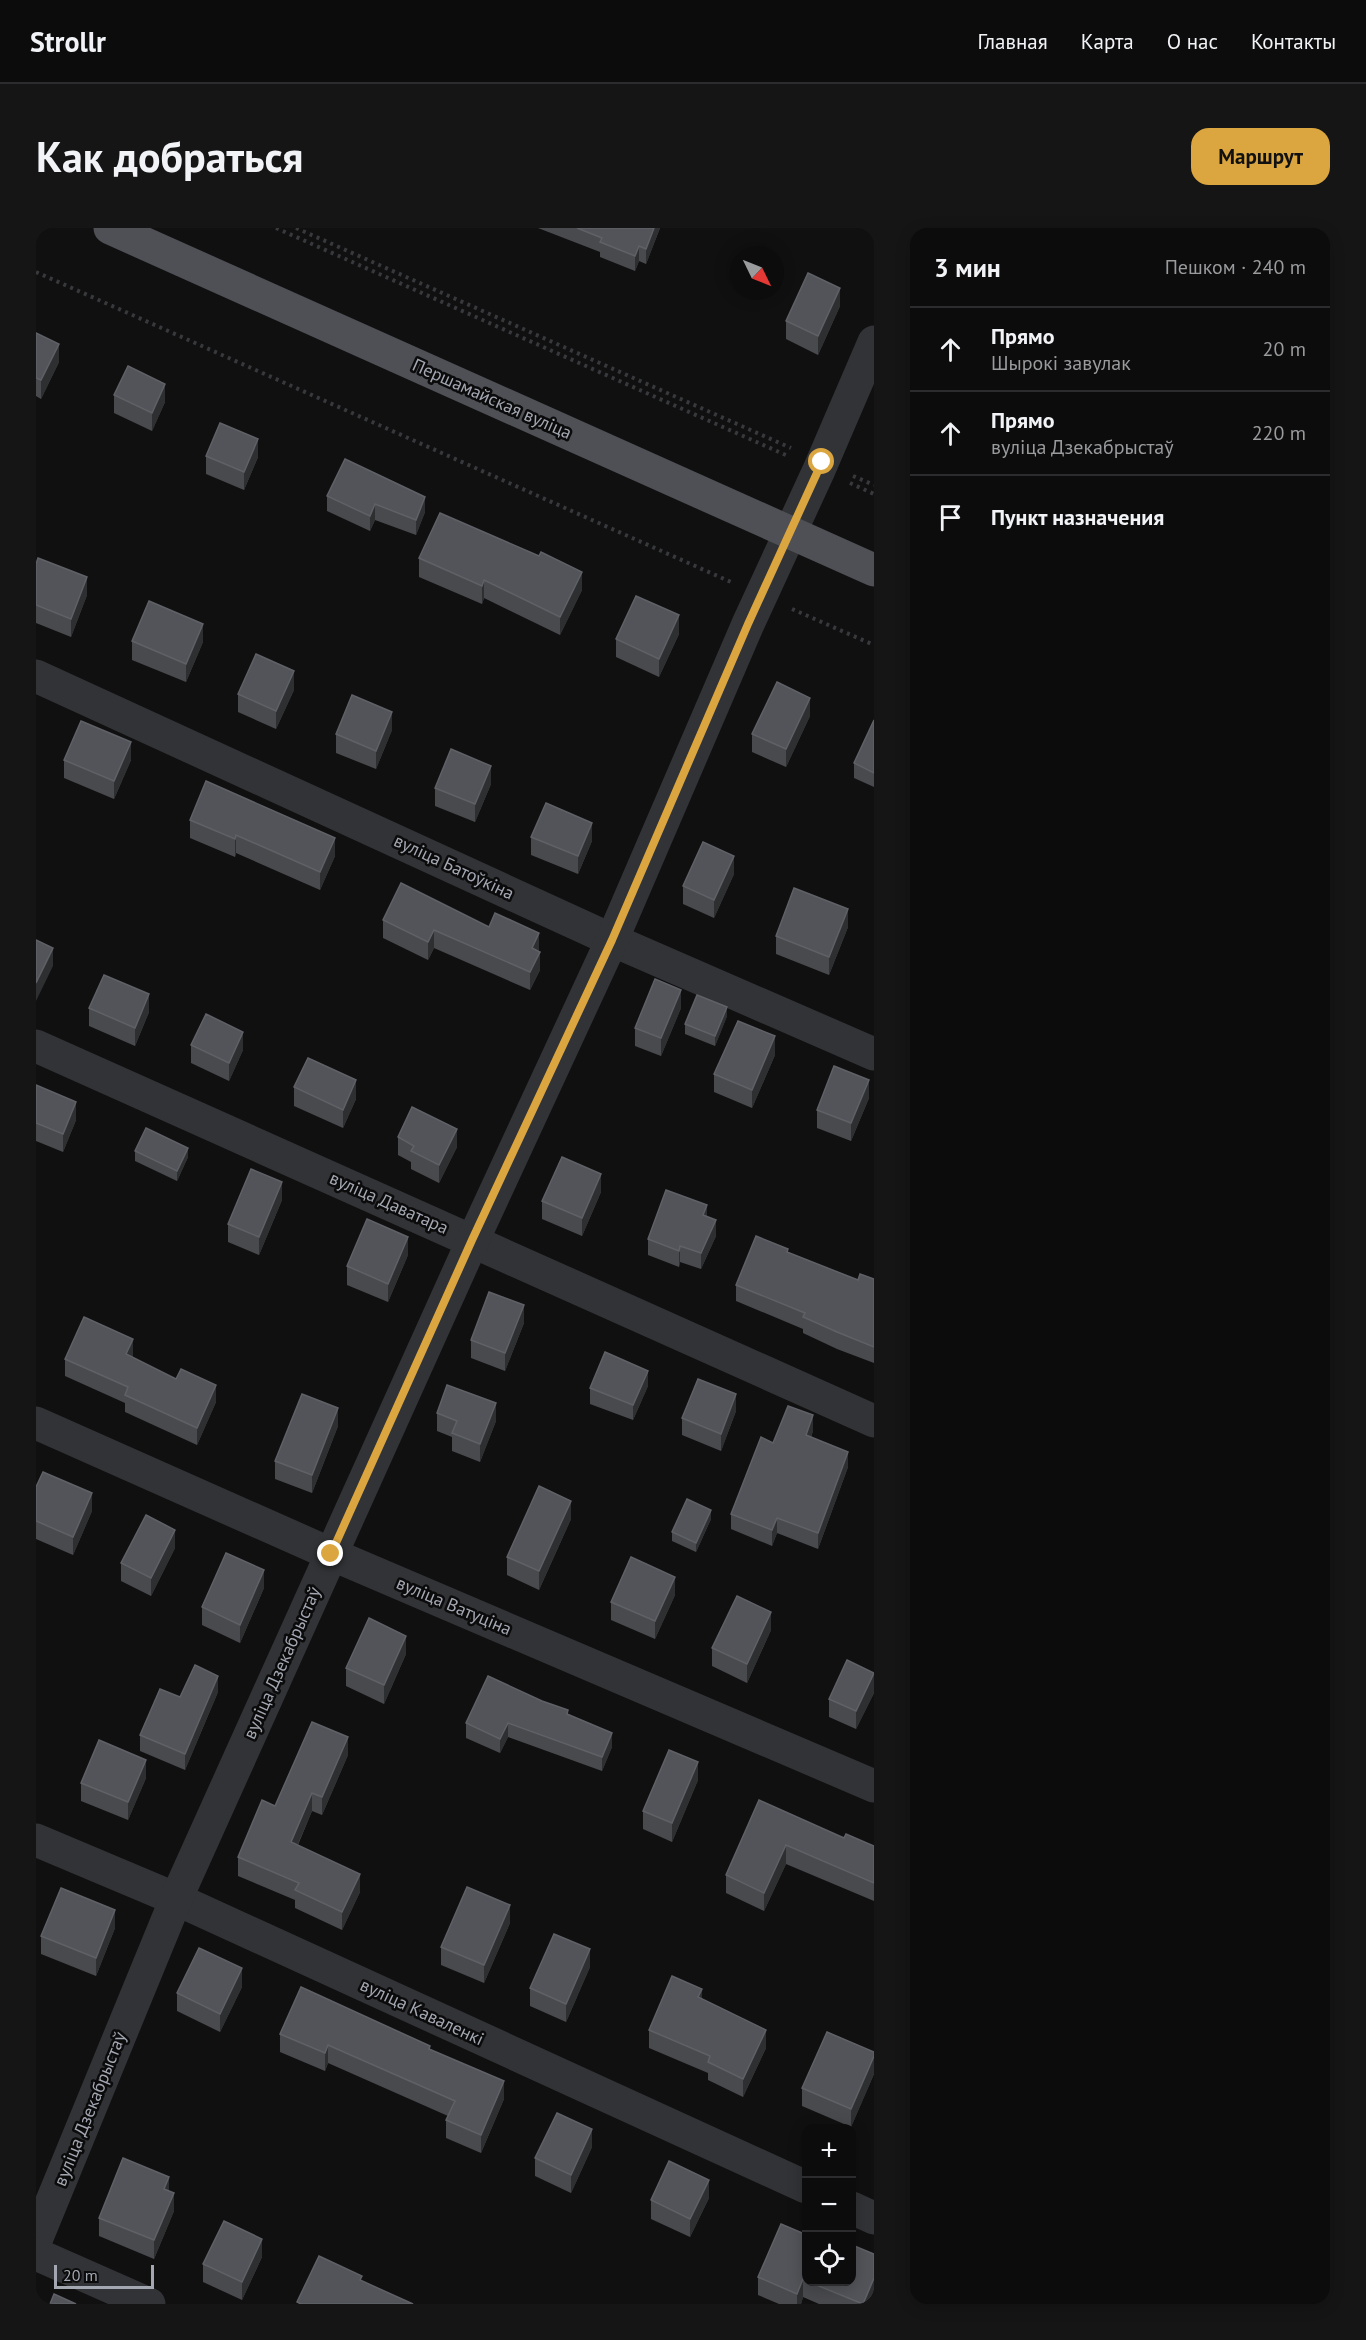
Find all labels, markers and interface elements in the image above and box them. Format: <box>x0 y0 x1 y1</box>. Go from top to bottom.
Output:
text: Strollr <box>30 23 106 60</box>
text: Главная <box>977 28 1048 55</box>
text: Карта <box>1081 28 1134 55</box>
text: О нас <box>1167 28 1218 55</box>
text: Контакты <box>1251 28 1336 55</box>
button: Маршрут <box>1191 128 1330 185</box>
text: Как добраться <box>36 129 303 184</box>
north arrow <box>730 246 784 300</box>
text: 3 мин <box>934 251 1001 284</box>
text: Пешком · 240 m <box>1165 254 1306 280</box>
text: Прямо <box>991 322 1054 350</box>
icon: ahead <box>934 333 967 366</box>
text: 20 m <box>1263 336 1306 362</box>
text: Шырокі завулак <box>991 350 1131 376</box>
street label: Першамайская вуліца <box>409 353 575 444</box>
text: Прямо <box>991 406 1054 434</box>
icon: ahead <box>934 417 967 450</box>
text: 220 m <box>1252 420 1306 446</box>
text: вуліца Дзекабрыстаў <box>991 434 1174 460</box>
route start <box>808 448 834 474</box>
icon: arrive <box>934 501 967 534</box>
text: Пункт назначения <box>991 503 1164 531</box>
street label: вуліца Батоўкіна <box>390 829 518 904</box>
street label: вуліца Даватара <box>326 1166 452 1239</box>
route end <box>317 1540 343 1566</box>
street label: вуліца Ватуціна <box>393 1571 515 1640</box>
street label: вуліца Дзекабрыстаў <box>238 1582 326 1743</box>
street label: вуліца Каваленкі <box>357 1973 488 2050</box>
street label: вуліца Дзекабрыстаў <box>48 2028 131 2189</box>
map controls <box>802 2124 856 2286</box>
button: + <box>802 2124 856 2178</box>
button: − <box>802 2178 856 2232</box>
button: locate <box>802 2232 856 2286</box>
scale bar <box>54 2262 154 2290</box>
text: 20 m <box>63 2265 98 2285</box>

